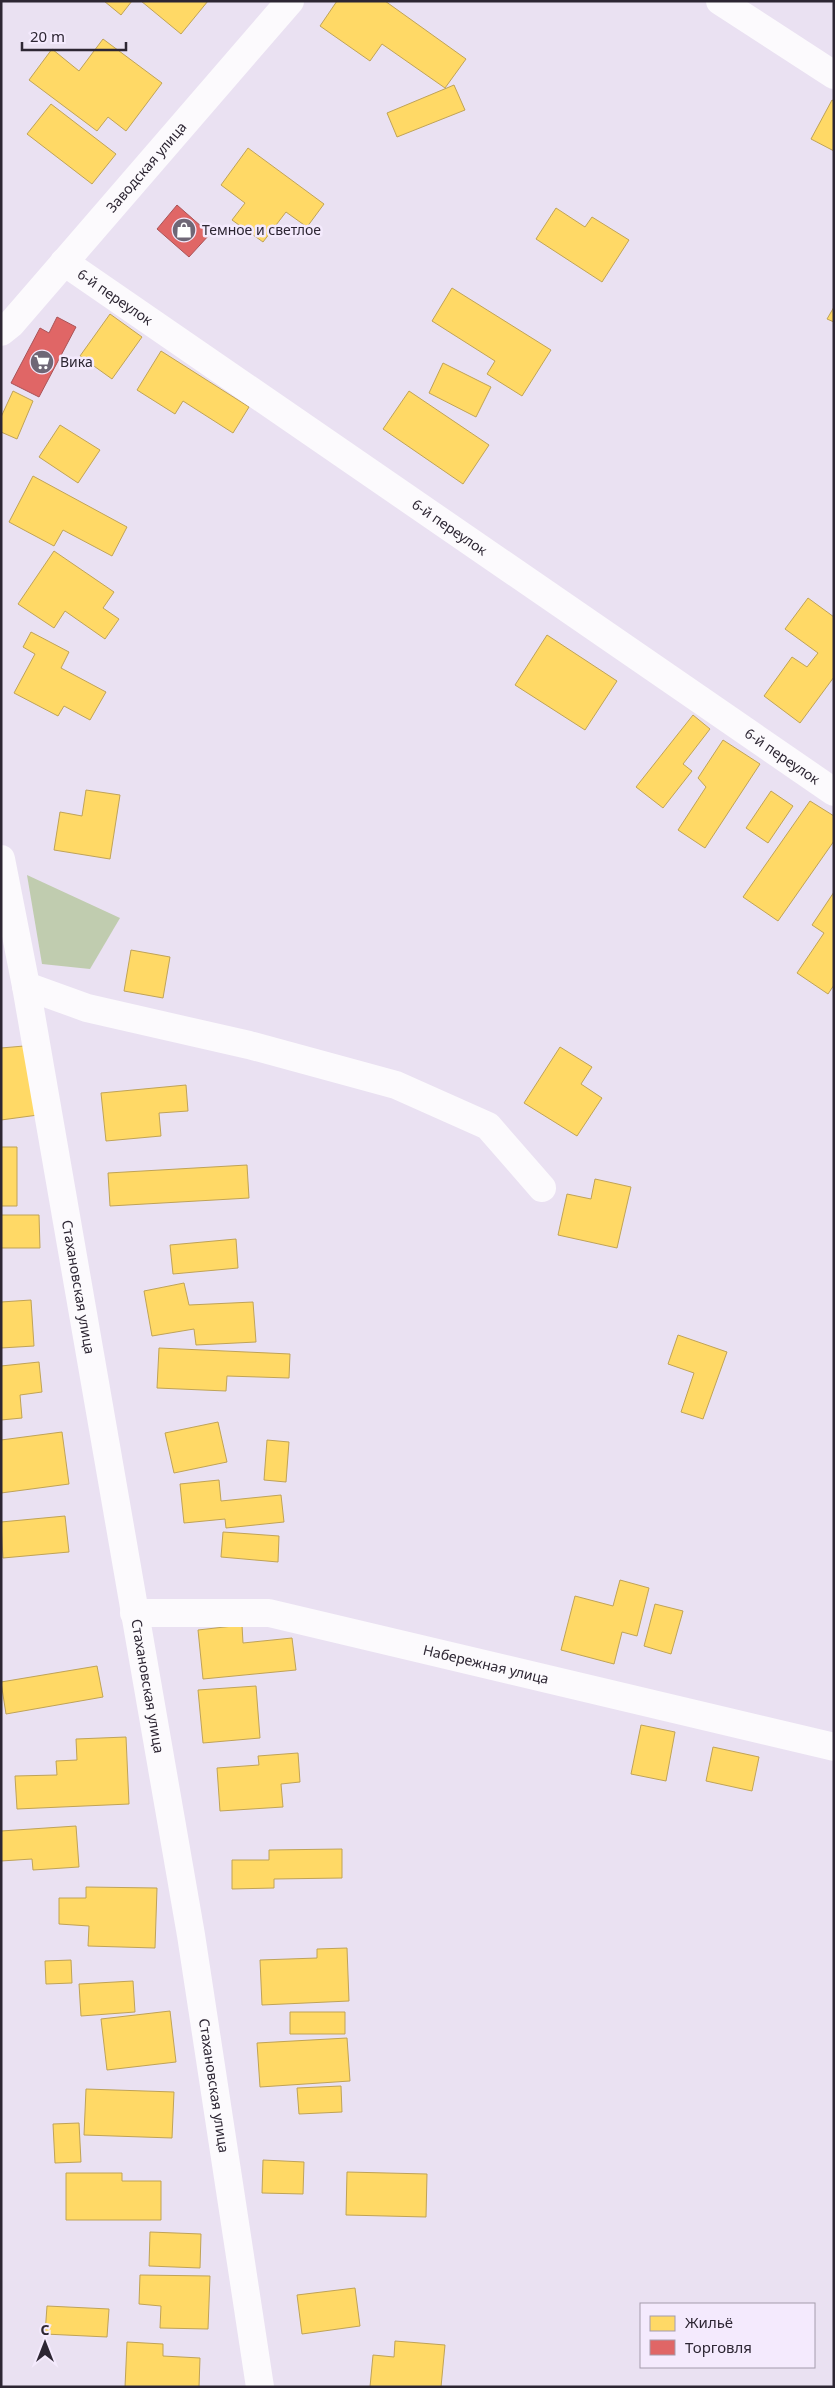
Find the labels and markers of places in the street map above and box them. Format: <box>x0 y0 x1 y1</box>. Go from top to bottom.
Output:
shop icon: Темное и светлое <box>171 217 197 243</box>
place label: Темное и светлое <box>202 220 321 239</box>
supermarket icon: Вика <box>29 349 55 375</box>
place label: Вика <box>60 352 93 371</box>

